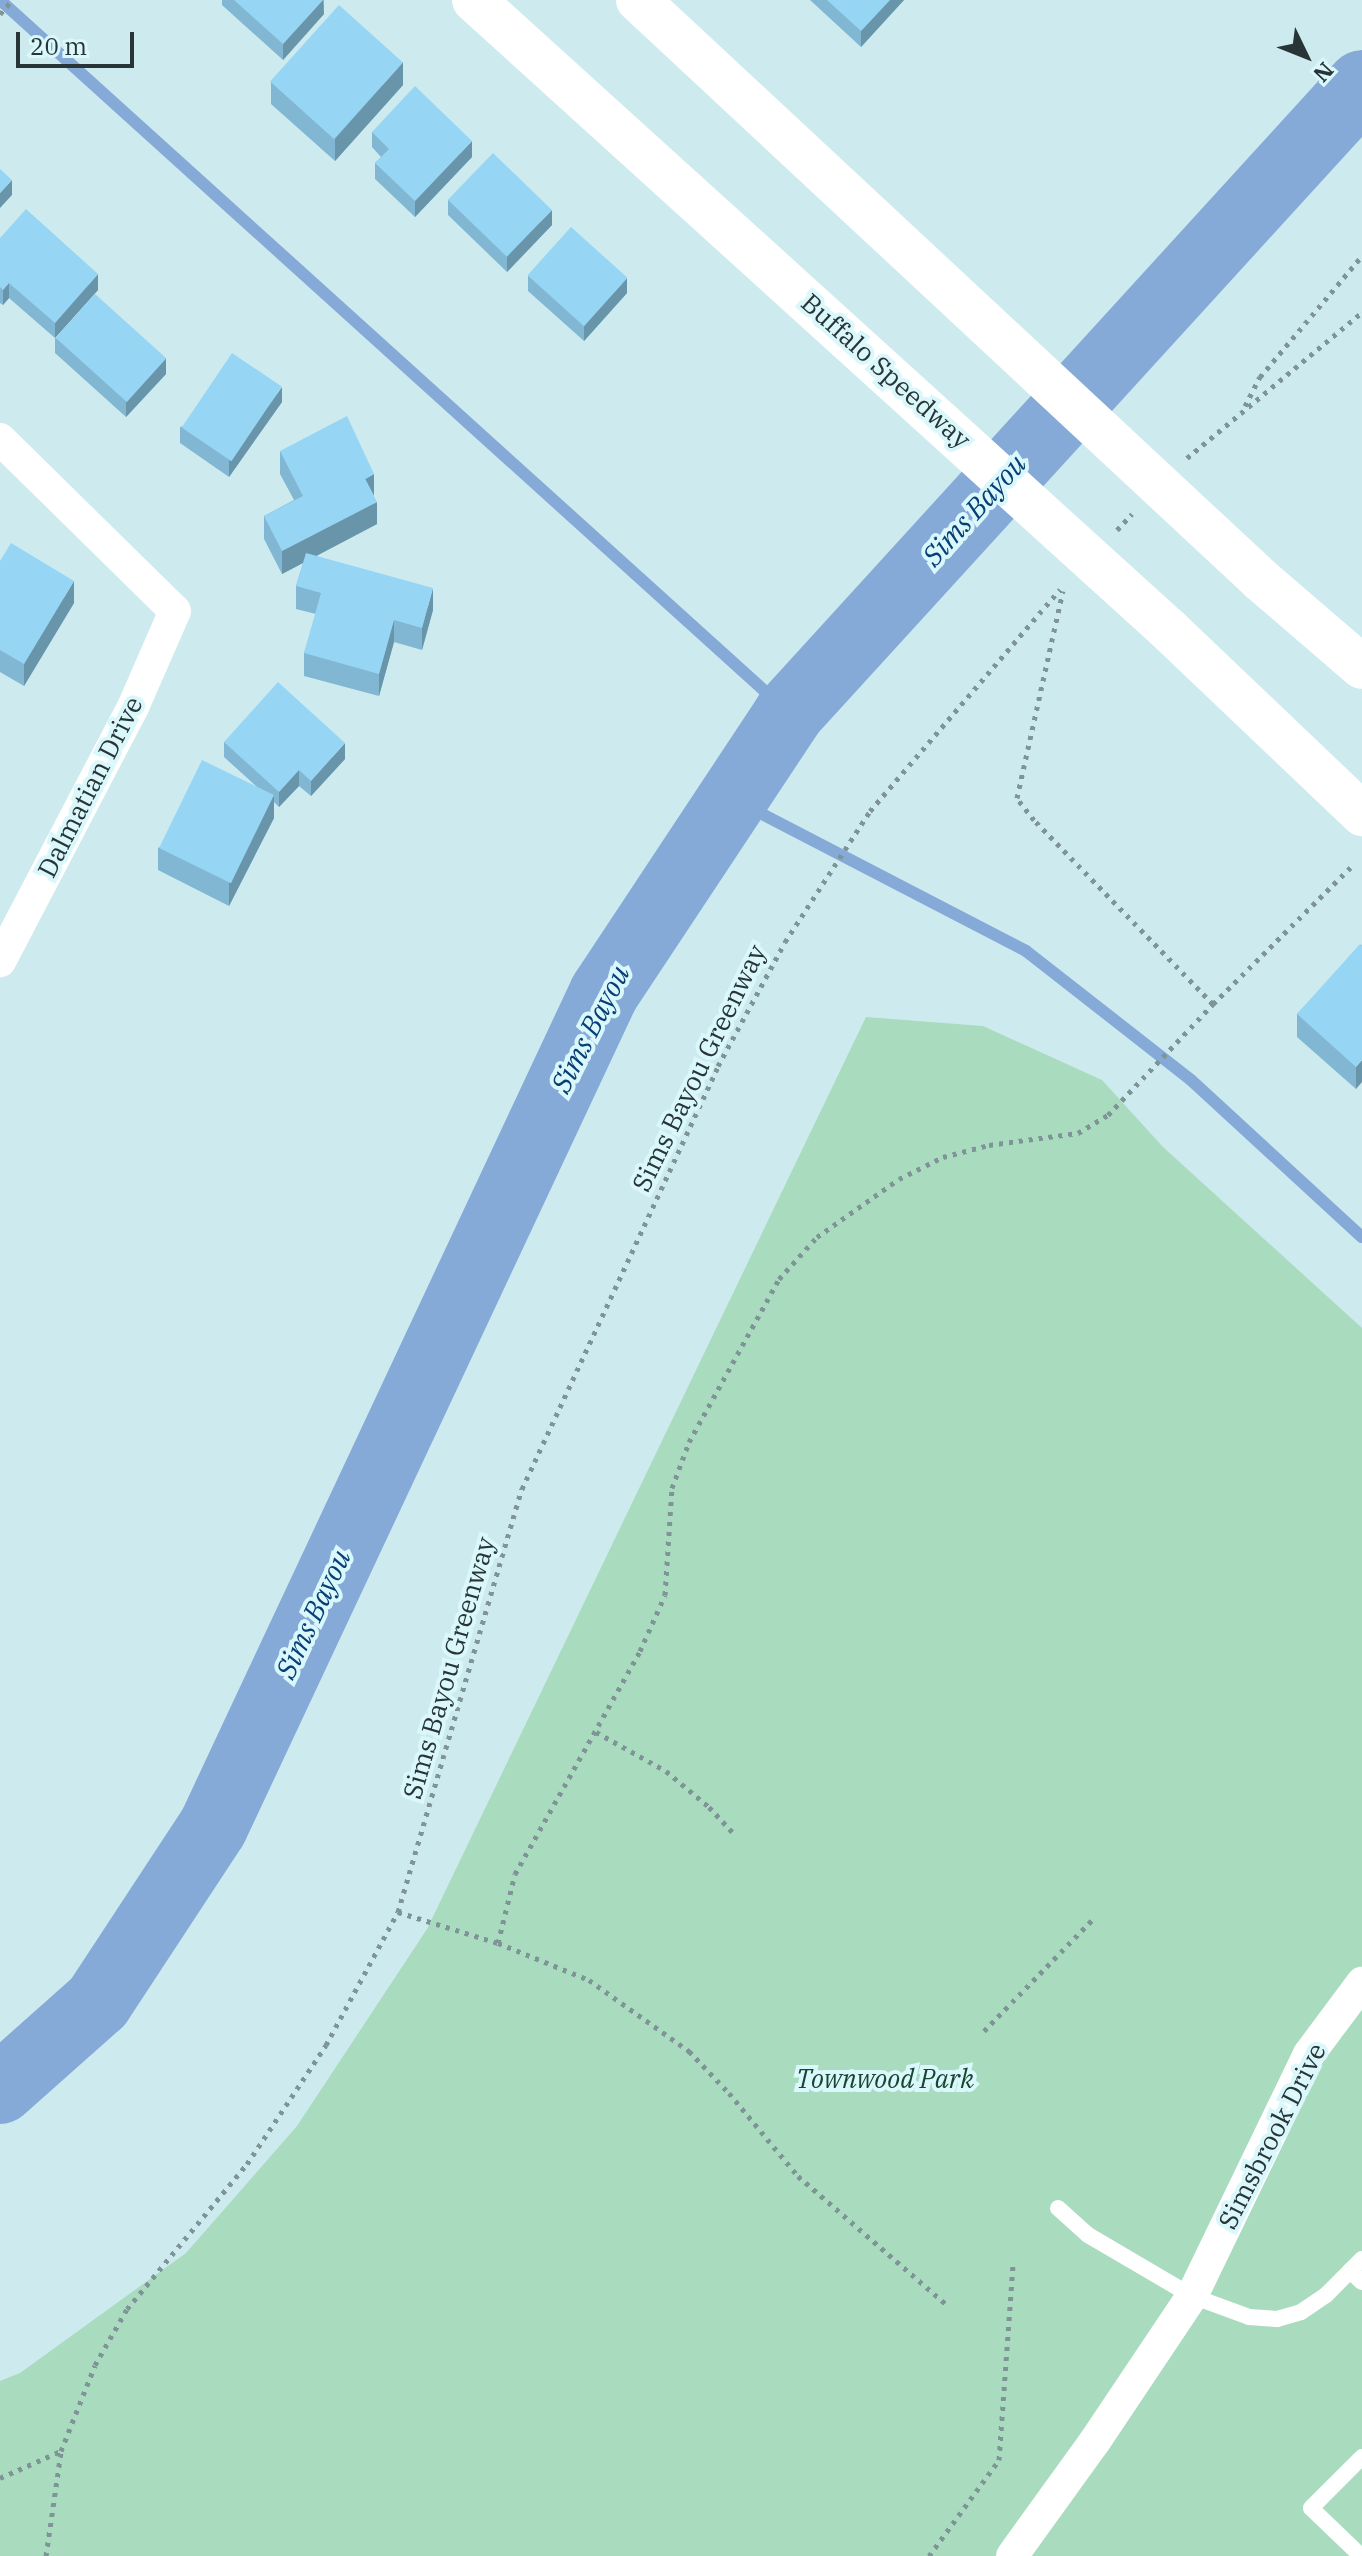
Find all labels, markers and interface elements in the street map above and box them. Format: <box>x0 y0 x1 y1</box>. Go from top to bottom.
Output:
scale bar <box>20 16 138 66</box>
north arrow <box>1266 16 1346 96</box>
text: 20 m <box>30 30 87 62</box>
text: N <box>1307 56 1340 89</box>
street label: Buffalo Speedway <box>795 287 977 455</box>
water label: Sims Bayou <box>915 447 1033 573</box>
street label: Dalmatian Drive <box>31 691 149 883</box>
street label: Sims Bayou Greenway <box>626 939 772 1197</box>
water label: Sims Bayou <box>544 960 636 1098</box>
street label: Sims Bayou Greenway <box>397 1533 501 1803</box>
water label: Sims Bayou <box>269 1544 357 1684</box>
street label: Simsbrook Drive <box>1212 2038 1332 2234</box>
park label: Townwood Park <box>796 2063 974 2095</box>

